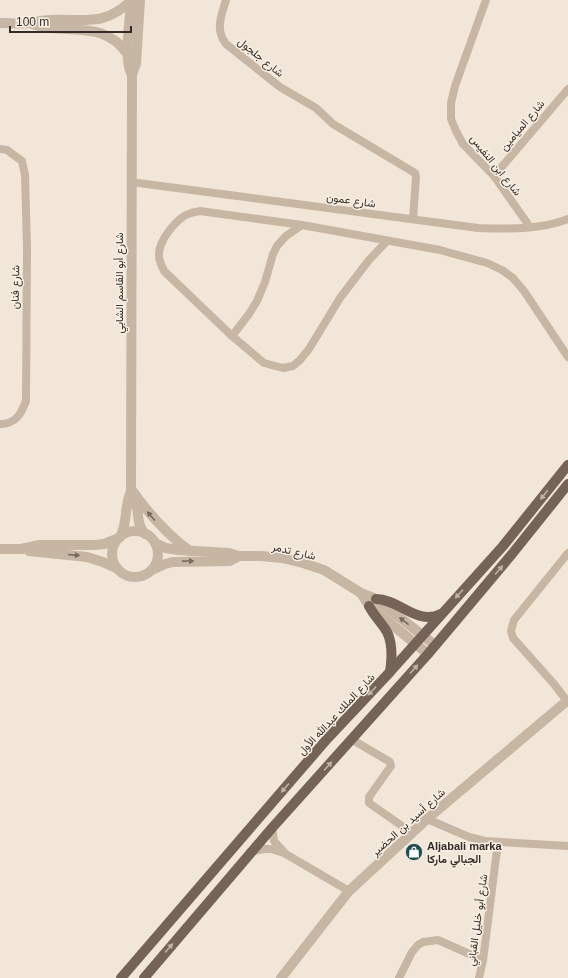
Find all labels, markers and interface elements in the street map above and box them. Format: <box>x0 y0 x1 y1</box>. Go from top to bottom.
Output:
scale bar <box>10 8 131 34</box>
text: 100 m <box>16 15 49 29</box>
street label: شارع جلجول <box>234 35 287 81</box>
street label: شارع الميامين <box>497 97 548 154</box>
street label: شارع ابن النفيس <box>466 132 524 199</box>
street label: شارع عمون <box>325 191 377 211</box>
street label: شارع أبو القاسم الشابي <box>113 232 129 334</box>
street label: شارع فنان <box>9 264 23 309</box>
one-way arrow <box>539 490 548 501</box>
one-way arrow <box>147 511 156 520</box>
street label: شارع تدمر <box>270 540 317 564</box>
one-way arrow <box>68 552 80 559</box>
one-way arrow <box>182 558 194 565</box>
one-way arrow <box>494 565 503 575</box>
one-way arrow <box>455 589 464 600</box>
one-way arrow <box>399 616 410 625</box>
one-way arrow <box>409 664 418 673</box>
street label: شارع الملك عبدالله الأول <box>295 671 378 759</box>
one-way arrow <box>368 686 377 696</box>
one-way arrow <box>323 760 332 771</box>
one-way arrow <box>281 782 290 793</box>
street label: شارع أسيد بن الحضير <box>368 786 449 860</box>
place label: Aljabali marka الجبالي ماركا <box>427 840 502 868</box>
shop icon: Aljabali marka الجبالي ماركا <box>404 842 424 862</box>
street label: شارع أبو خليل القباني <box>465 873 493 967</box>
one-way arrow <box>164 943 173 953</box>

